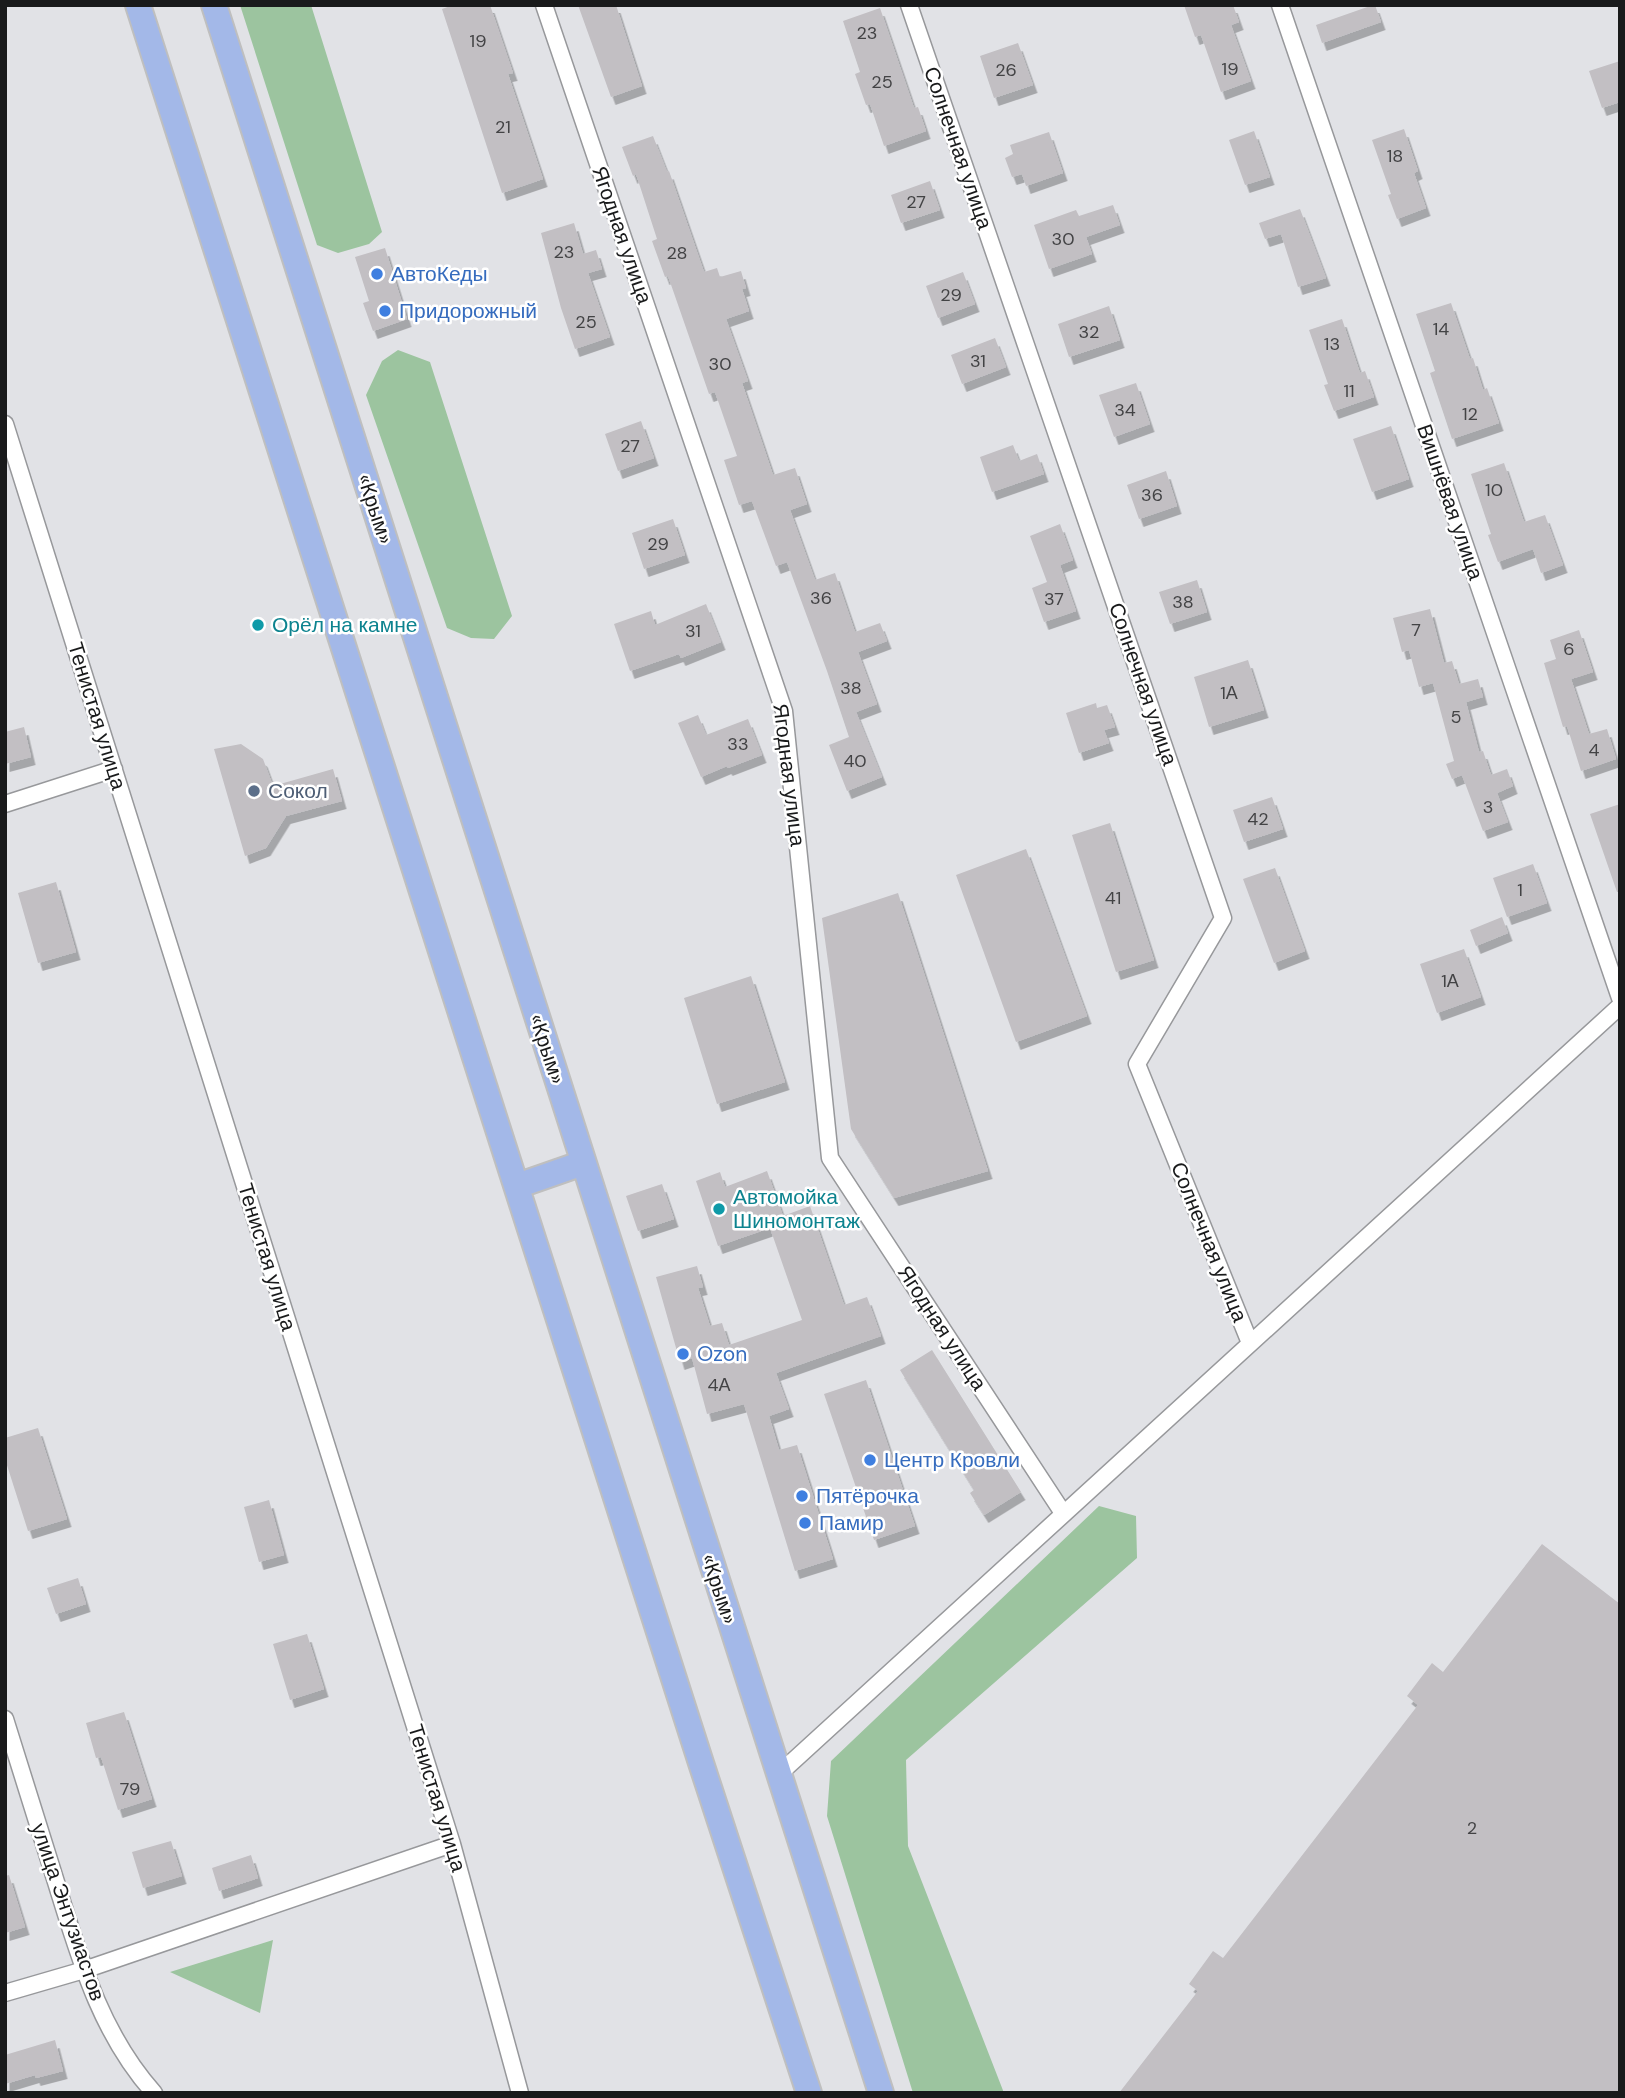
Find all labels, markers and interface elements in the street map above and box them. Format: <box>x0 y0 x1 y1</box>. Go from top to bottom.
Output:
house number: 23 <box>856 21 878 45</box>
house number: 19 <box>470 29 486 53</box>
house number: 19 <box>1222 57 1238 81</box>
house number: 26 <box>995 58 1017 82</box>
street label: Солнечная улица <box>917 63 999 233</box>
house number: 25 <box>871 70 893 94</box>
house number: 21 <box>495 115 511 139</box>
house number: 18 <box>1387 144 1403 168</box>
street label: Ягодная улица <box>585 162 659 308</box>
house number: 27 <box>906 190 926 214</box>
house number: 30 <box>1052 227 1074 251</box>
house number: 23 <box>553 240 575 264</box>
house number: 28 <box>666 241 688 265</box>
place label: АвтоКеды <box>391 260 488 288</box>
marker: АвтоКеды <box>369 266 385 282</box>
house number: 29 <box>940 283 962 307</box>
place label: Придорожный <box>399 297 537 325</box>
marker: Придорожный <box>377 303 393 319</box>
house number: 25 <box>575 310 597 334</box>
house number: 14 <box>1433 317 1449 341</box>
house number: 32 <box>1078 320 1100 344</box>
house number: 13 <box>1324 332 1340 356</box>
house number: 31 <box>970 349 986 373</box>
house number: 30 <box>709 352 731 376</box>
house number: 11 <box>1343 379 1355 403</box>
house number: 34 <box>1114 398 1136 422</box>
house number: 12 <box>1462 402 1478 426</box>
street label: Вишнёвая улица <box>1410 420 1490 584</box>
house number: 27 <box>620 434 640 458</box>
street label: «Крым» <box>350 470 400 548</box>
house number: 10 <box>1485 478 1503 502</box>
house number: 36 <box>1141 483 1163 507</box>
house number: 29 <box>647 532 669 556</box>
house number: 36 <box>810 586 832 610</box>
house number: 37 <box>1044 587 1064 611</box>
house number: 38 <box>1172 590 1194 614</box>
street label: Солнечная улица <box>1102 599 1184 769</box>
place label: Орёл на камне <box>272 611 417 639</box>
marker: Орёл на камне <box>250 617 266 633</box>
house number: 7 <box>1411 618 1421 642</box>
house number: 31 <box>685 619 701 643</box>
house number: 6 <box>1563 637 1575 661</box>
street label: Тенистая улица <box>61 639 133 794</box>
house number: 38 <box>840 676 862 700</box>
house number: 1А <box>1220 681 1238 705</box>
street label: Ягодная улица <box>766 702 812 848</box>
house number: 5 <box>1451 705 1461 729</box>
house number: 33 <box>727 732 749 756</box>
house number: 4 <box>1589 738 1600 762</box>
house number: 40 <box>843 749 867 773</box>
place label: Сокол <box>268 777 328 805</box>
marker: Сокол <box>246 783 262 799</box>
house number: 3 <box>1483 795 1493 819</box>
house number: 42 <box>1247 807 1269 831</box>
house number: 1 <box>1517 878 1523 902</box>
house number: 41 <box>1105 886 1121 910</box>
house number: 1А <box>1441 969 1459 993</box>
street label: «Крым» <box>522 1010 572 1088</box>
street label: Солнечная улица <box>1164 1158 1254 1326</box>
street label: Тенистая улица <box>231 1180 303 1335</box>
place label: Автомойка Шиномонтаж <box>733 1183 860 1235</box>
marker: Автомойка Шиномонтаж <box>711 1201 727 1217</box>
street label: Ягодная улица <box>891 1260 993 1396</box>
place label: Ozon <box>697 1340 747 1368</box>
marker: Ozon <box>675 1346 691 1362</box>
house number: 4А <box>708 1373 730 1397</box>
place label: Центр Кровли <box>884 1446 1020 1474</box>
marker: Центр Кровли <box>862 1452 878 1468</box>
place label: Пятёрочка <box>816 1482 919 1510</box>
marker: Пятёрочка <box>794 1488 810 1504</box>
place label: Памир <box>819 1509 884 1537</box>
marker: Памир <box>797 1515 813 1531</box>
street label: «Крым» <box>694 1550 744 1628</box>
street label: Тенистая улица <box>401 1721 473 1876</box>
house number: 79 <box>120 1777 140 1801</box>
house number: 2 <box>1467 1816 1477 1840</box>
street label: улица Энтузиастов <box>24 1819 112 2005</box>

